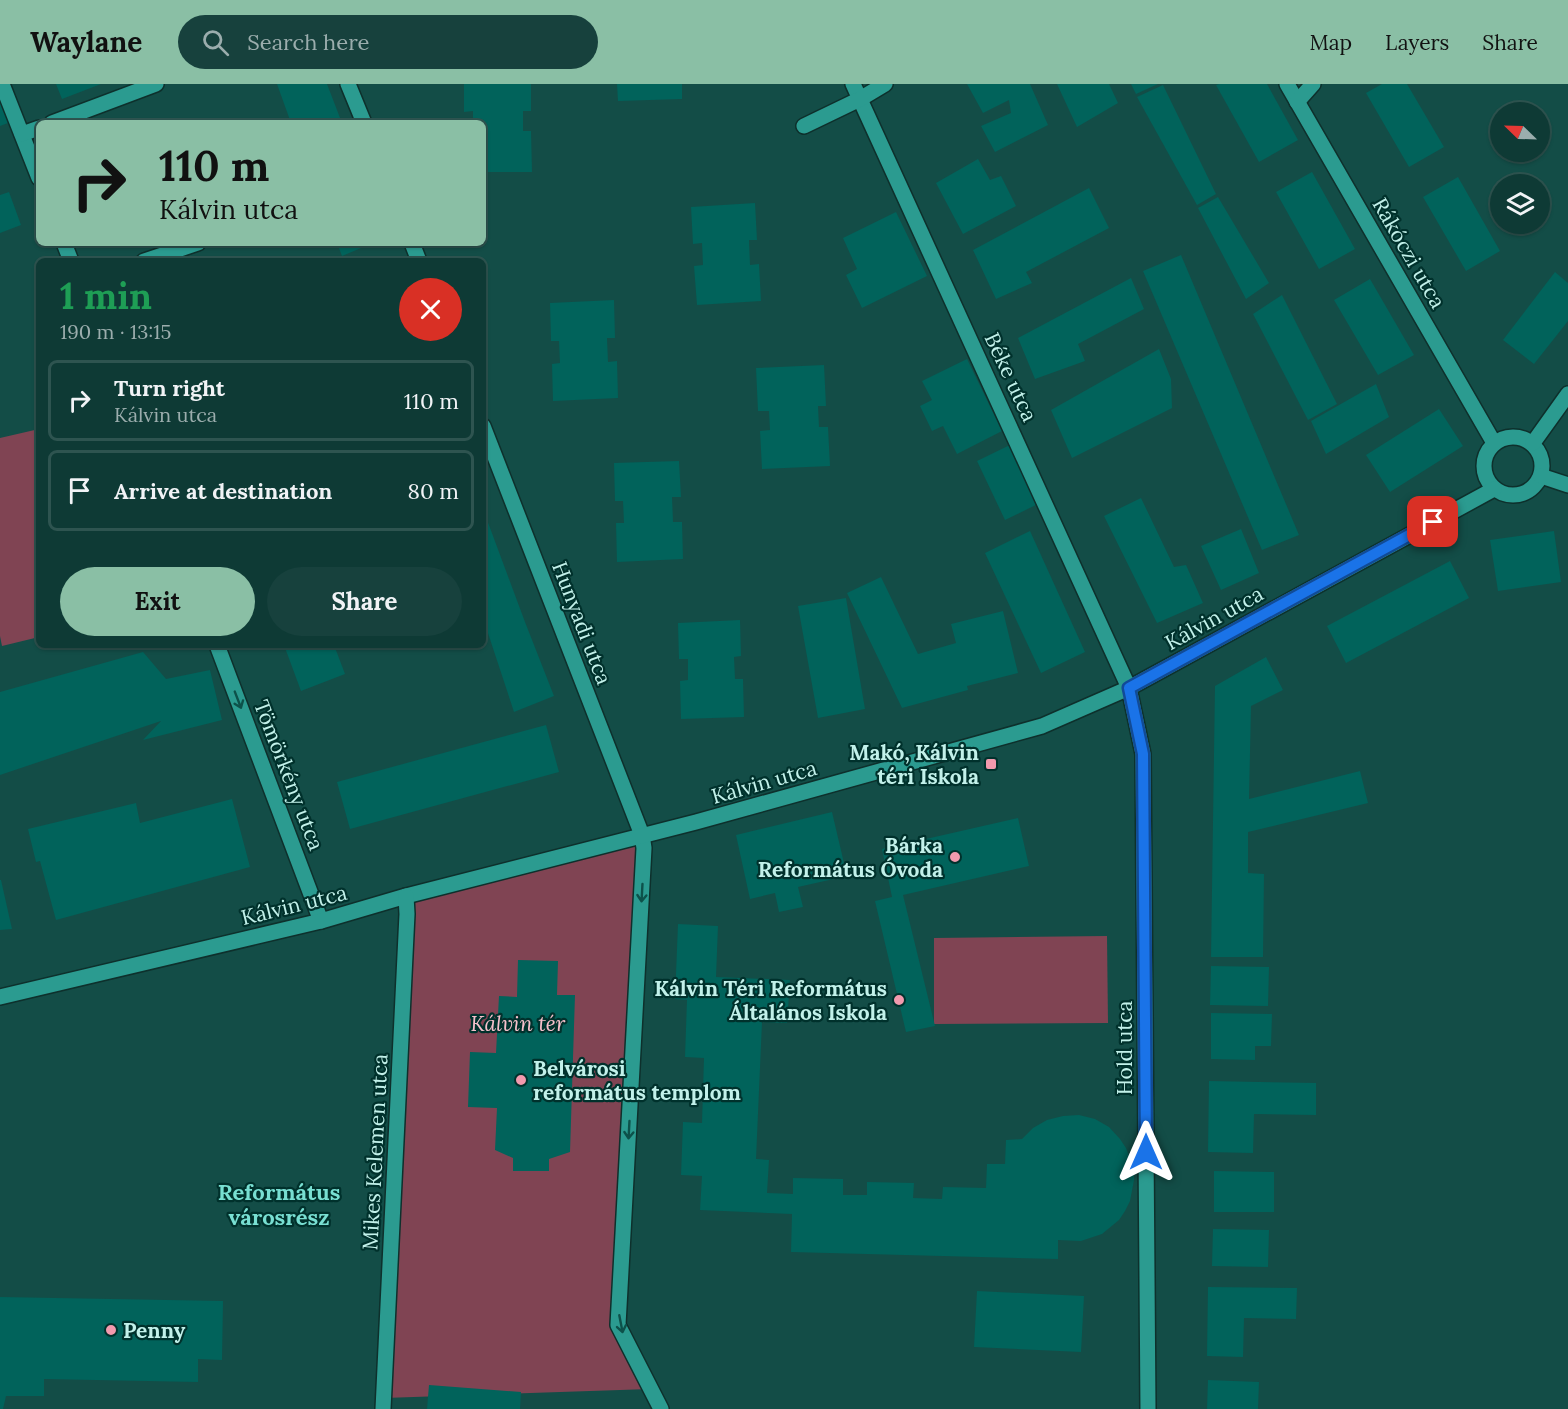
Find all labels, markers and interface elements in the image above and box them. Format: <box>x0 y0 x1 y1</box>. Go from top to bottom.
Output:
search box <box>178 15 598 69</box>
text: Waylane <box>30 24 142 60</box>
icon: search <box>199 26 232 59</box>
text: Search here <box>247 28 370 56</box>
text: Map <box>1309 29 1352 56</box>
text: Layers <box>1385 29 1449 56</box>
text: Share <box>1482 29 1538 56</box>
north arrow <box>1490 102 1550 162</box>
map controls <box>1490 102 1550 234</box>
text: 110 m <box>159 139 270 193</box>
icon: right <box>60 144 138 222</box>
button: layers <box>1490 174 1550 234</box>
text: Kálvin utca <box>159 192 298 226</box>
street label: Rákóczi utca <box>1366 193 1452 313</box>
text: 1 min <box>60 273 152 319</box>
button: close <box>399 278 462 341</box>
text: 190 m · 13:15 <box>60 319 172 344</box>
street label: Béke utca <box>979 328 1043 426</box>
text: Turn right <box>114 374 225 402</box>
icon: right <box>63 384 96 417</box>
text: 110 m <box>404 387 459 415</box>
text: Kálvin utca <box>114 402 217 427</box>
icon: arrive <box>63 474 96 507</box>
text: Arrive at destination <box>114 477 332 505</box>
text: 80 m <box>408 477 459 505</box>
pin <box>1407 496 1458 547</box>
icon: arrive <box>1416 505 1449 538</box>
street label: Hunyadi utca <box>546 558 618 689</box>
button: Exit <box>60 567 255 636</box>
button: Share <box>267 567 462 636</box>
street label: Kálvin utca <box>1160 580 1268 656</box>
one-way arrow <box>233 690 244 709</box>
street label: Tömörkény utca <box>248 696 330 854</box>
place label: Makó, Kálvin téri Iskola <box>849 739 979 790</box>
street label: Kálvin utca <box>708 754 820 810</box>
marker: Makó, Kálvin téri Iskola <box>984 757 998 771</box>
place label: Bárka Református Óvoda <box>758 832 943 883</box>
marker: Bárka Református Óvoda <box>948 850 962 864</box>
street label: Kálvin utca <box>238 879 350 931</box>
one-way arrow <box>636 883 647 903</box>
place label: Kálvin Téri Református Általános Iskola <box>654 975 887 1026</box>
marker: Kálvin Téri Református Általános Iskola <box>892 993 906 1007</box>
street label: Hold utca <box>1111 1001 1138 1095</box>
park label: Kálvin tér <box>471 1010 566 1037</box>
street label: Mikes Kelemen utca <box>356 1053 394 1251</box>
place label: Belvárosi református templom <box>533 1055 741 1106</box>
marker: Belvárosi református templom <box>514 1073 528 1087</box>
one-way arrow <box>623 1120 634 1140</box>
position arrow <box>1114 1120 1178 1184</box>
district label: Református városrész <box>218 1178 340 1231</box>
one-way arrow <box>616 1314 627 1333</box>
place label: Penny <box>123 1317 186 1344</box>
marker: Penny <box>104 1323 118 1337</box>

